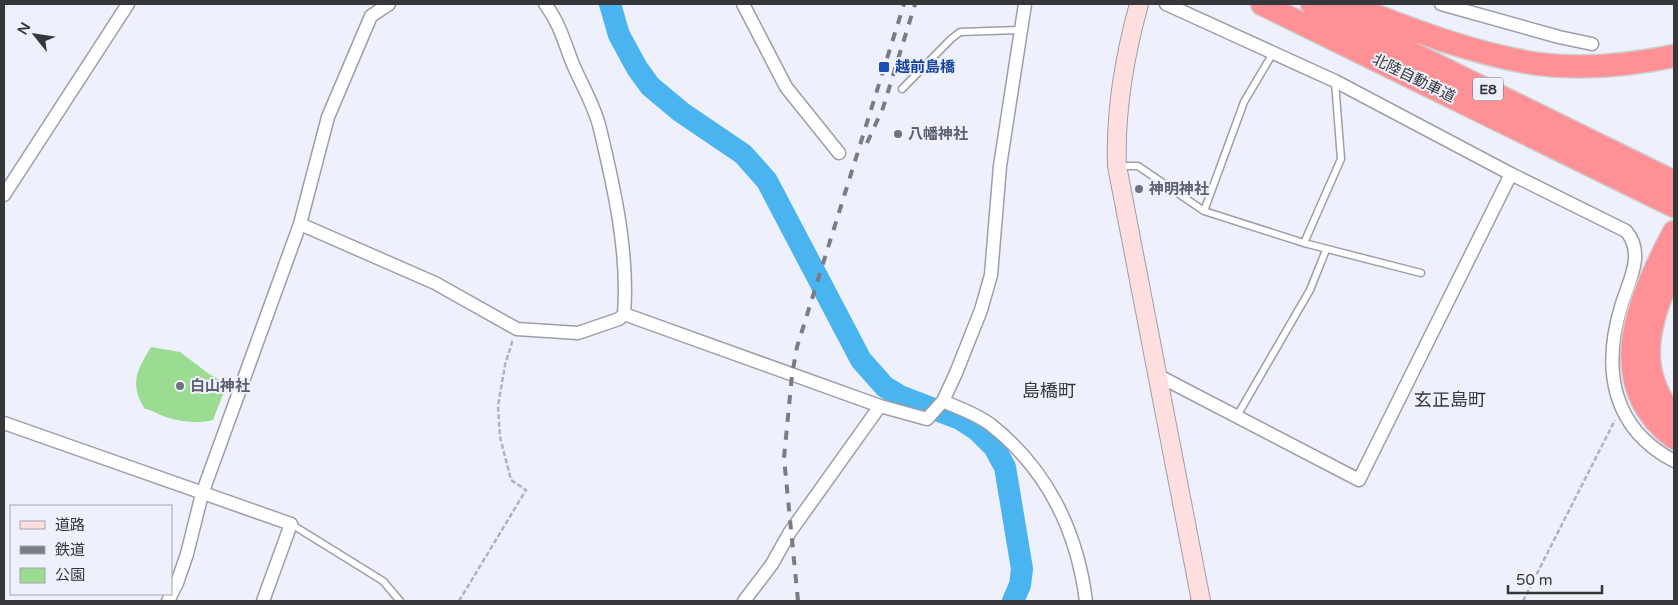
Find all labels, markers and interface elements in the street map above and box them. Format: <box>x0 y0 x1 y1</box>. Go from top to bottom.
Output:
north arrow <box>10 10 60 60</box>
text: N <box>14 20 34 38</box>
street label: 北陸自動車道 <box>1370 50 1458 106</box>
place label: 越前島橋 <box>895 58 956 76</box>
marker: 越前島橋 <box>877 60 891 74</box>
road number: E8 <box>1473 78 1503 100</box>
place label: 八幡神社 <box>908 125 968 143</box>
marker: 八幡神社 <box>892 128 904 140</box>
place label: 神明神社 <box>1148 180 1209 198</box>
marker: 神明神社 <box>1133 183 1145 195</box>
place label: 白山神社 <box>190 377 250 395</box>
marker: 白山神社 <box>174 380 186 392</box>
district label: 島橋町 <box>1022 380 1076 402</box>
district label: 玄正島町 <box>1414 389 1486 411</box>
legend <box>10 505 172 595</box>
text: 道路 <box>55 516 85 534</box>
text: 鉄道 <box>55 541 85 559</box>
scale bar <box>1508 562 1602 594</box>
text: 公園 <box>55 566 85 584</box>
text: 50 m <box>1516 571 1553 589</box>

